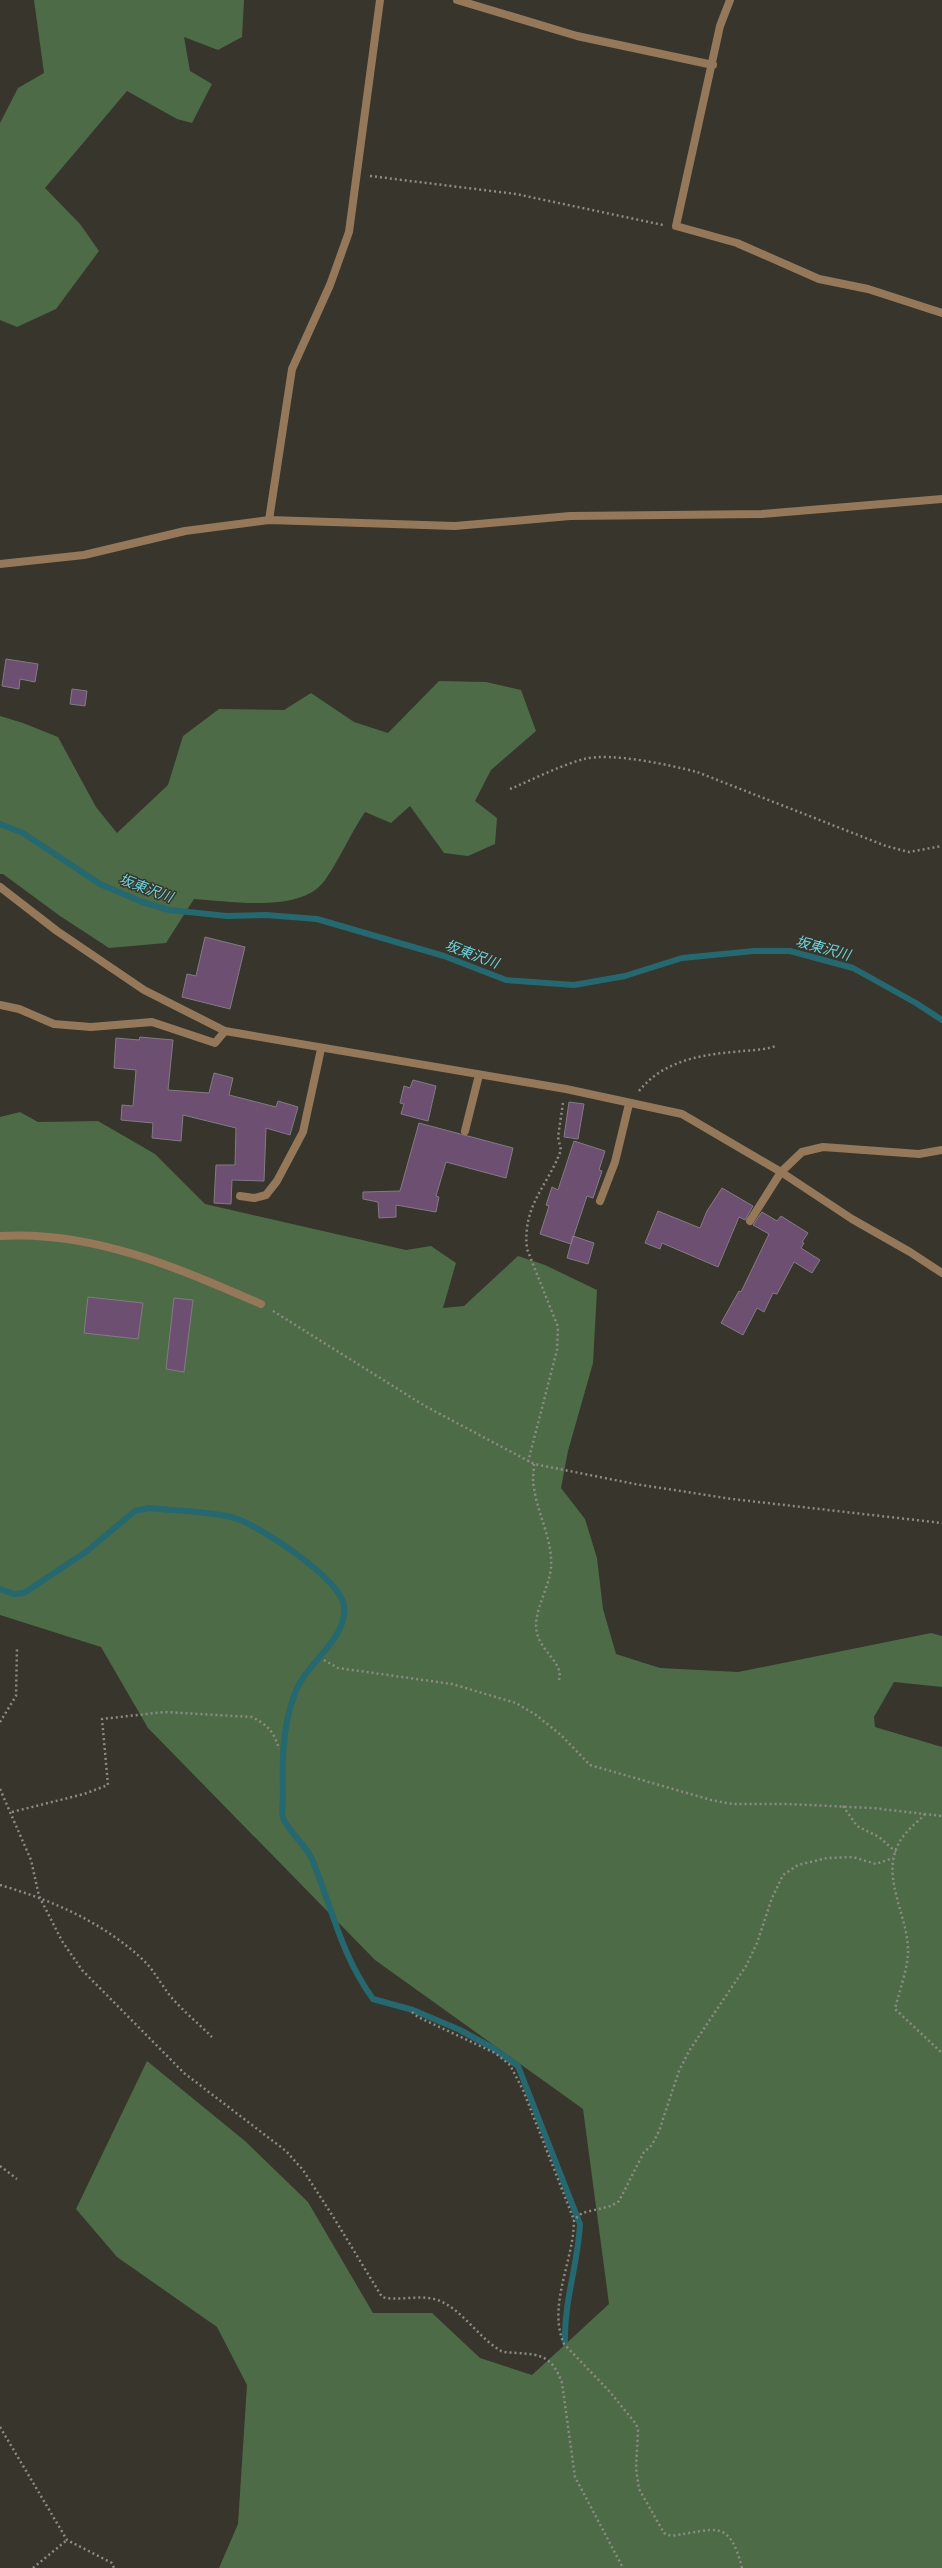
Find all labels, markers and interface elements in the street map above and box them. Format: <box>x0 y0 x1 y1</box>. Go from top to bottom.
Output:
water label: 坂東沢川 <box>117 871 177 906</box>
water label: 坂東沢川 <box>794 933 854 963</box>
water label: 坂東沢川 <box>443 937 503 972</box>

